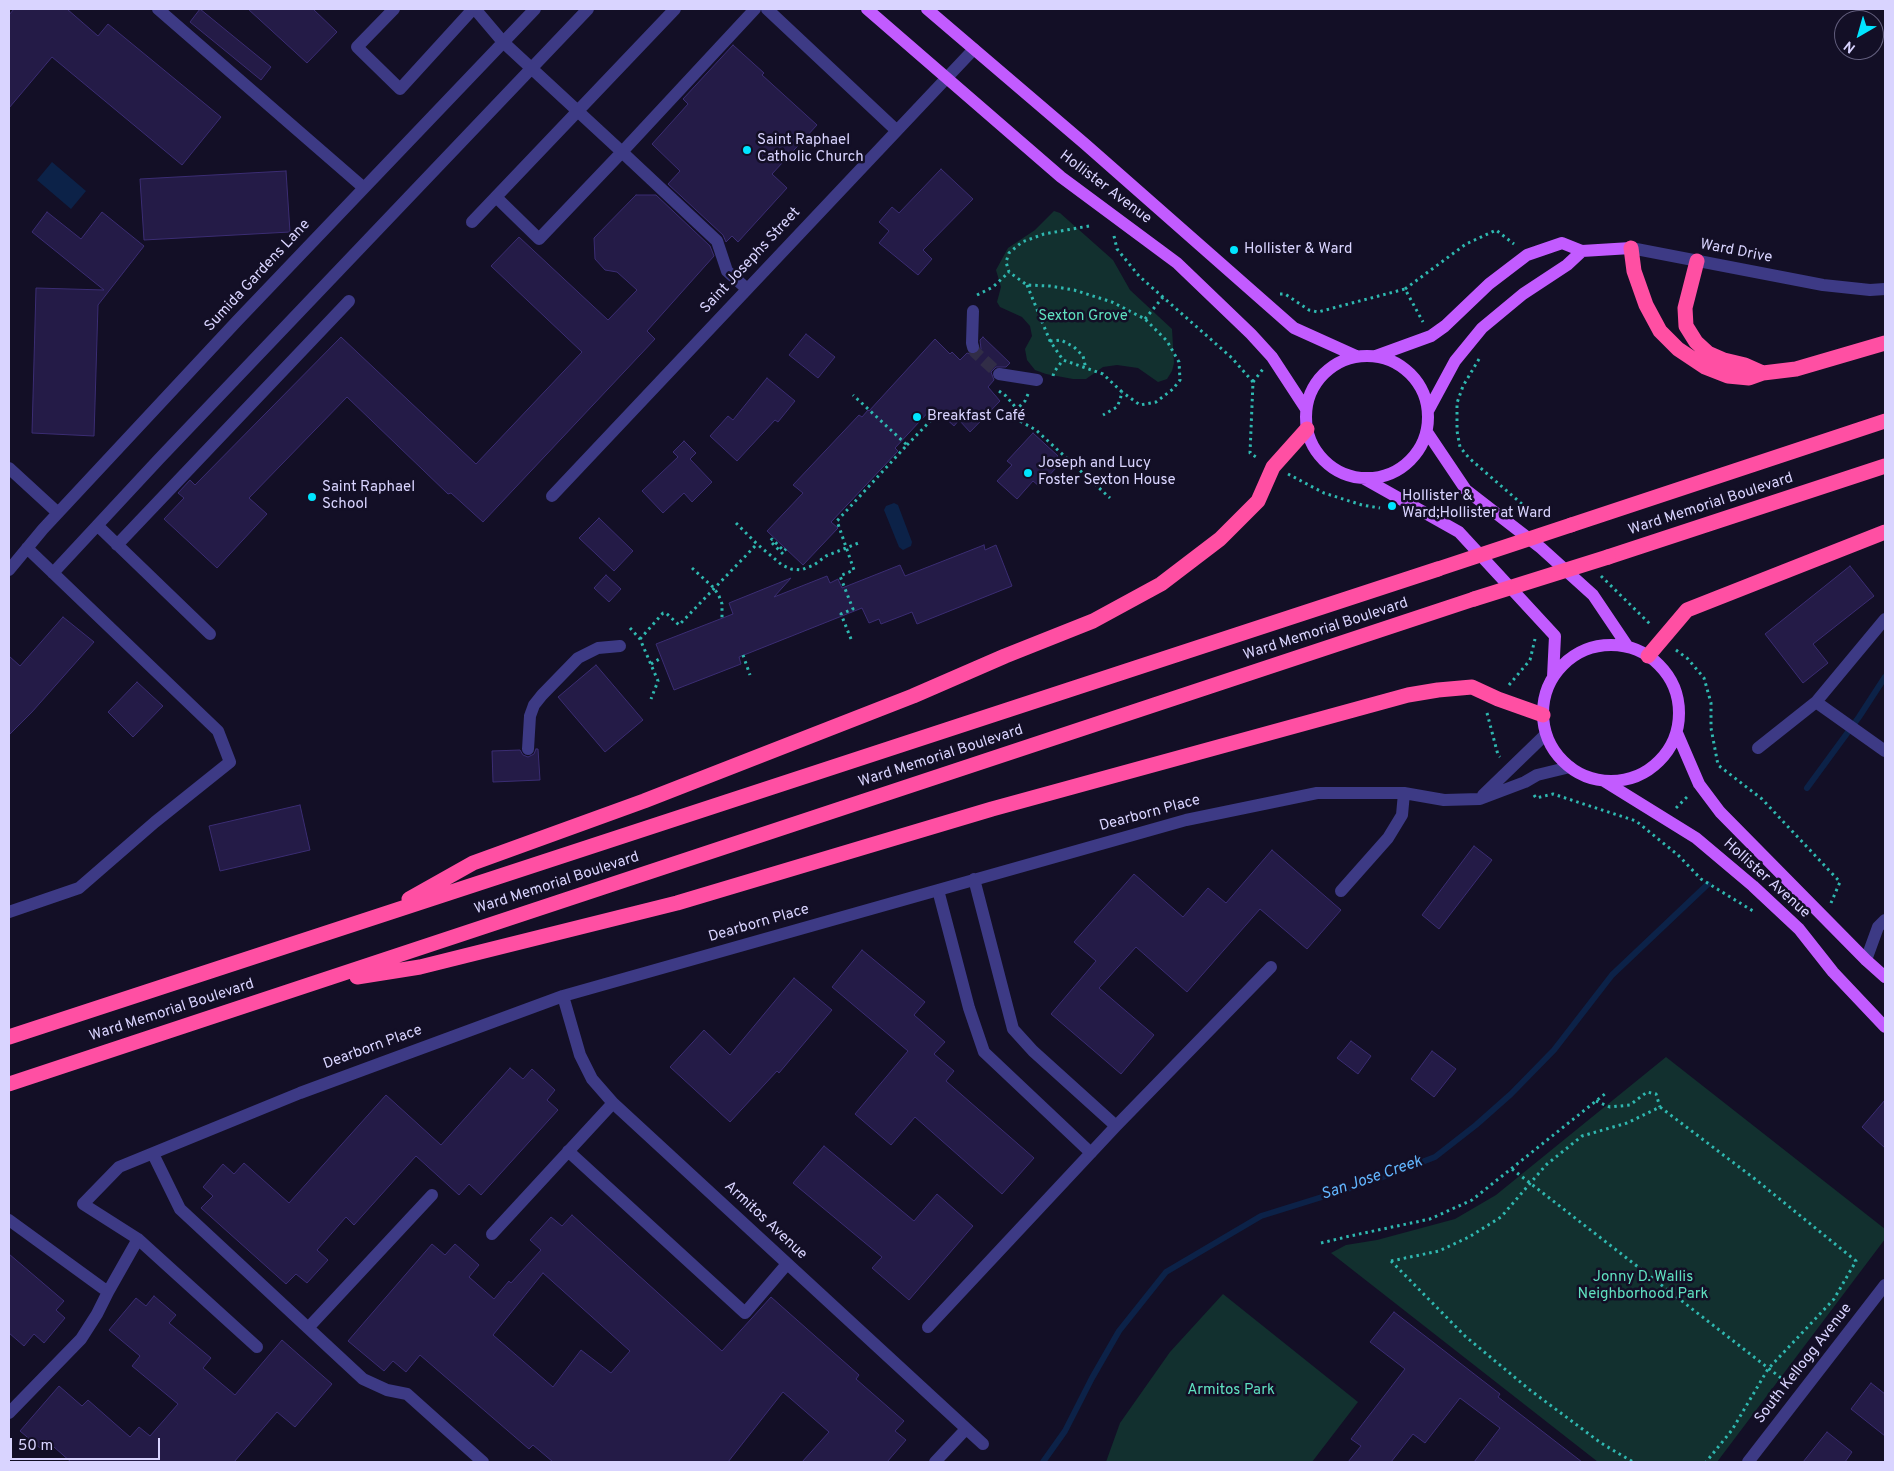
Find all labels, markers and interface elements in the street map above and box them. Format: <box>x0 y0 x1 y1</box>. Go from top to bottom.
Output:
north arrow <box>1834 10 1884 60</box>
text: N <box>1841 37 1859 56</box>
place label: Saint Raphael Catholic Church <box>757 132 864 167</box>
marker: Saint Raphael Catholic Church <box>741 144 753 156</box>
street label: Hollister Avenue <box>1055 148 1155 228</box>
street label: Saint Josephs Street <box>697 204 805 318</box>
street label: Sumida Gardens Lane <box>201 216 315 336</box>
street label: Ward Drive <box>1698 236 1774 268</box>
place label: Hollister & Ward <box>1244 241 1352 259</box>
marker: Hollister & Ward <box>1228 244 1240 256</box>
park label: Sexton Grove <box>1038 308 1128 326</box>
place label: Breakfast Café <box>927 408 1025 426</box>
marker: Breakfast Café <box>911 411 923 423</box>
place label: Joseph and Lucy Foster Sexton House <box>1038 455 1175 490</box>
marker: Joseph and Lucy Foster Sexton House <box>1022 467 1034 479</box>
street label: Ward Memorial Boulevard <box>1626 470 1796 540</box>
place label: Saint Raphael School <box>322 479 415 514</box>
place label: Hollister & Ward;Hollister at Ward <box>1402 488 1551 523</box>
marker: Saint Raphael School <box>306 491 318 503</box>
marker: Hollister & Ward;Hollister at Ward <box>1386 500 1398 512</box>
street label: Ward Memorial Boulevard <box>1241 595 1411 665</box>
street label: Ward Memorial Boulevard <box>856 722 1026 792</box>
street label: Dearborn Place <box>1098 792 1202 836</box>
street label: Hollister Avenue <box>1719 835 1813 923</box>
street label: Ward Memorial Boulevard <box>472 849 642 919</box>
street label: Dearborn Place <box>707 901 811 947</box>
street label: Ward Memorial Boulevard <box>87 976 257 1046</box>
street label: Dearborn Place <box>321 1022 425 1074</box>
water label: San Jose Creek <box>1319 1153 1425 1205</box>
street label: Armitos Avenue <box>720 1178 810 1264</box>
park label: Jonny D. Wallis Neighborhood Park <box>1578 1269 1708 1304</box>
street label: South Kellogg Avenue <box>1752 1300 1856 1428</box>
park label: Armitos Park <box>1187 1382 1275 1400</box>
scale bar <box>12 1428 162 1460</box>
text: 50 m <box>18 1437 53 1456</box>

